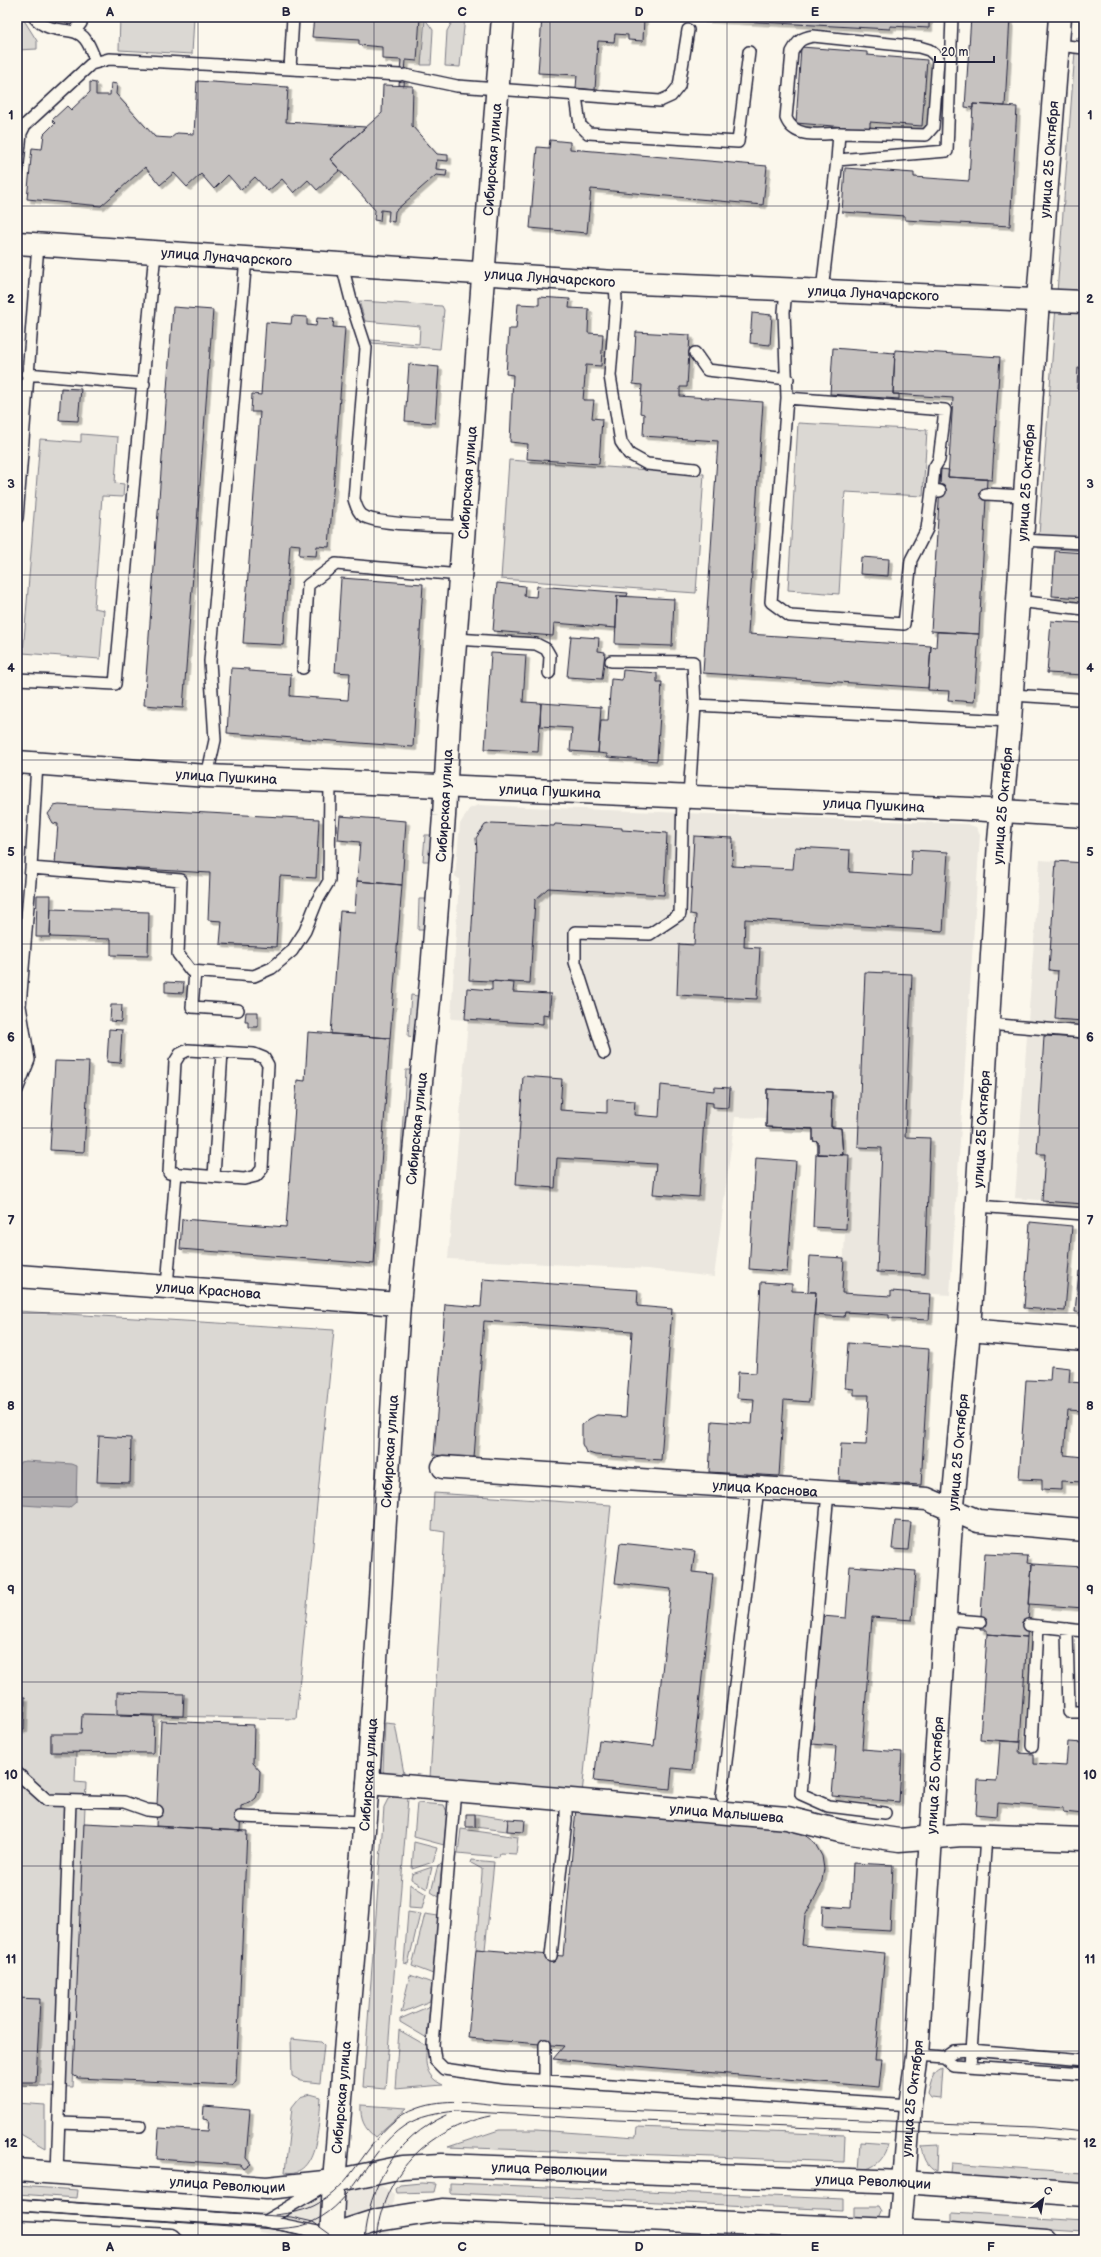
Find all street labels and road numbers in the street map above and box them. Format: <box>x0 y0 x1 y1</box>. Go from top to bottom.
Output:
street label: улица 25 Октября <box>1036 100 1062 219</box>
street label: Сибирская улица <box>480 102 505 217</box>
street label: улица Луначарского <box>160 244 293 270</box>
street label: улица Луначарского <box>484 265 616 291</box>
street label: улица Луначарского <box>807 282 939 305</box>
street label: улица 25 Октября <box>1014 423 1039 542</box>
street label: Сибирская улица <box>455 425 481 540</box>
street label: улица 25 Октября <box>990 746 1017 865</box>
street label: Сибирская улица <box>432 748 457 863</box>
street label: улица Пушкина <box>175 766 278 788</box>
street label: улица Пушкина <box>499 781 602 802</box>
street label: улица Пушкина <box>823 795 926 816</box>
street label: Сибирская улица <box>403 1070 431 1186</box>
street label: улица 25 Октября <box>970 1070 994 1188</box>
street label: улица Краснова <box>155 1278 262 1303</box>
street label: Сибирская улица <box>378 1393 402 1508</box>
street label: улица 25 Октября <box>945 1393 972 1512</box>
street label: улица Краснова <box>712 1477 819 1501</box>
street label: улица 25 Октября <box>923 1716 948 1835</box>
street label: Сибирская улица <box>356 1717 381 1832</box>
street label: улица Малышева <box>669 1800 785 1827</box>
street label: Сибирская улица <box>328 2039 355 2155</box>
street label: улица 25 Октября <box>898 2039 927 2158</box>
street label: улица Революции <box>491 2159 608 2180</box>
street label: улица Революции <box>815 2171 932 2193</box>
street label: улица Революции <box>169 2173 286 2197</box>

